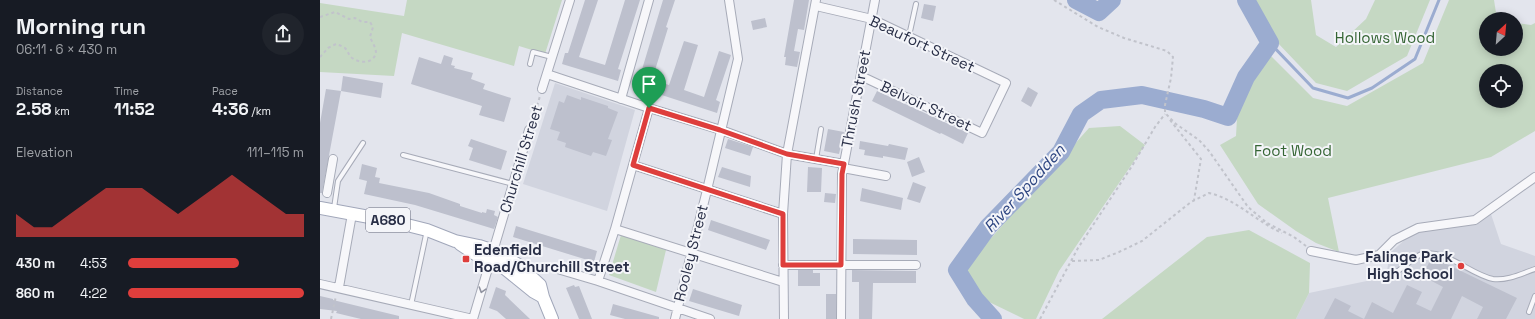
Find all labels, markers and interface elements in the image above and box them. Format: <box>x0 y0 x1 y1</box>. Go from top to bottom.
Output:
street label: Beaufort Street <box>866 11 978 76</box>
text: Morning run <box>16 12 146 40</box>
north arrow <box>1479 12 1523 56</box>
map controls <box>1479 12 1523 108</box>
button: share <box>262 13 304 55</box>
park label: Hollows Wood <box>1335 28 1435 47</box>
text: 06:11 · 6 × 430 m <box>16 41 117 58</box>
street label: Thrush Street <box>837 48 874 150</box>
button: locate <box>1479 64 1523 108</box>
pin <box>632 67 666 108</box>
icon: arrive <box>638 73 660 95</box>
street label: Belvoir Street <box>878 76 975 135</box>
text: Distance <box>16 84 63 98</box>
text: Time <box>114 84 139 98</box>
text: Pace <box>212 84 238 98</box>
text: 2.58 <box>16 98 52 120</box>
text: 11:52 <box>114 98 155 120</box>
text: 4:36 <box>212 98 249 120</box>
street label: Churchill Street <box>495 102 546 215</box>
text: km <box>52 104 70 118</box>
text: /km <box>249 104 271 118</box>
water label: River Spodden <box>979 139 1070 237</box>
park label: Foot Wood <box>1254 141 1332 160</box>
text: Elevation <box>16 144 73 161</box>
text: 111–115 m <box>247 144 304 161</box>
street label: Rooley Street <box>669 202 712 303</box>
road number: A680 <box>366 208 410 232</box>
place label: Edenfield Road/Churchill Street <box>474 240 630 276</box>
place label: Falinge Park High School <box>1365 247 1454 283</box>
marker: Edenfield Road/Churchill Street <box>461 254 471 264</box>
text: 430 m <box>16 255 55 272</box>
text: 4:53 <box>80 255 107 272</box>
marker: Falinge Park High School <box>1456 261 1466 271</box>
text: 860 m <box>16 285 55 302</box>
text: 4:22 <box>80 285 107 302</box>
one-way arrow <box>478 286 487 293</box>

